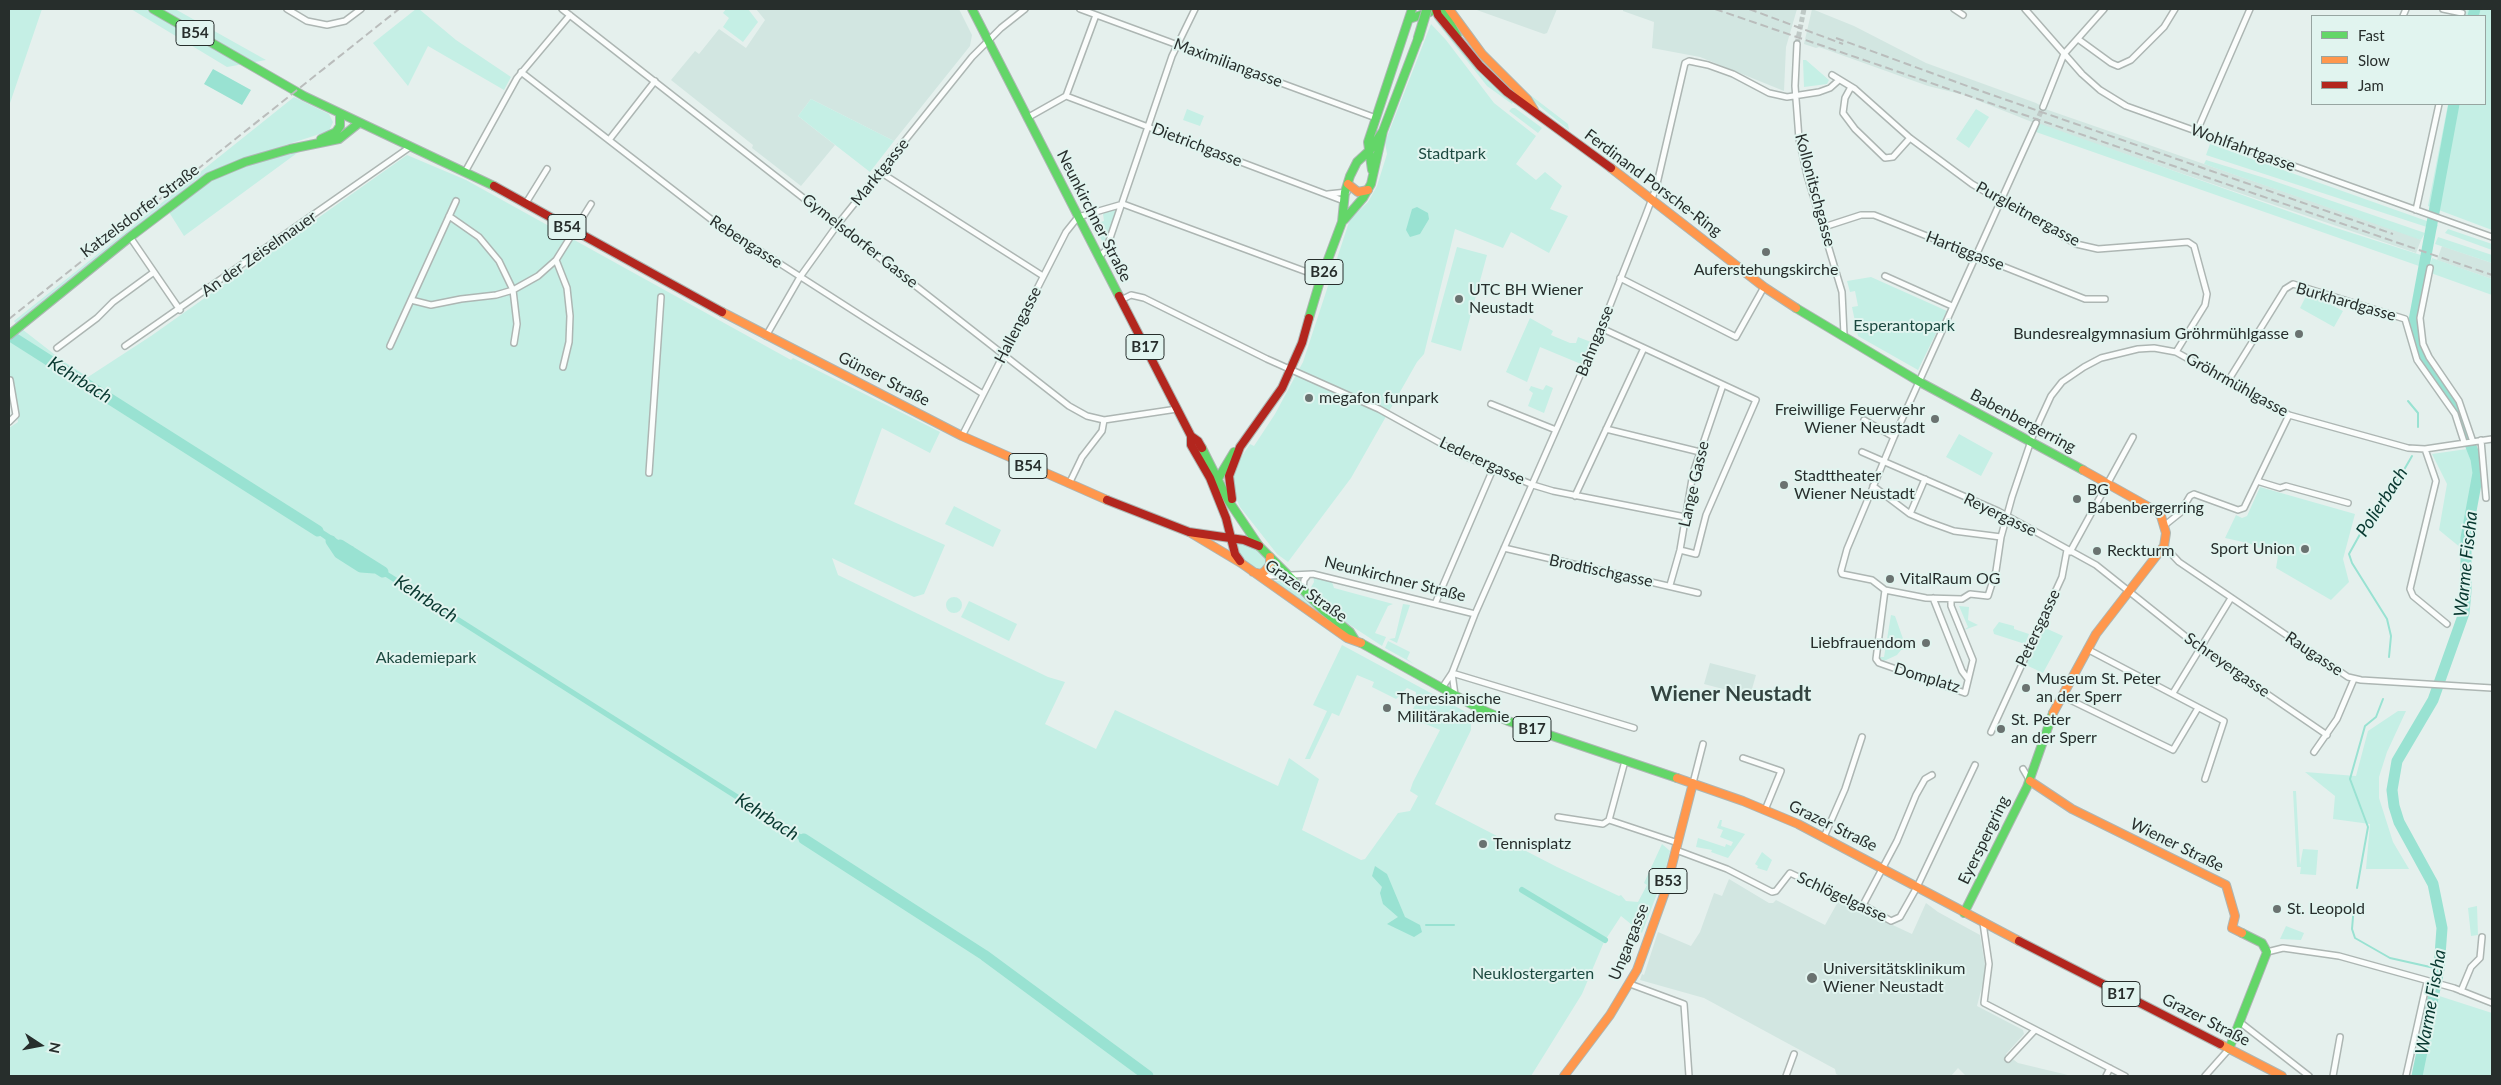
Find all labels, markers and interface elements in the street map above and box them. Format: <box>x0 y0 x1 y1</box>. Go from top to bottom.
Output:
legend <box>2311 15 2486 105</box>
road number: B54 <box>176 20 214 46</box>
text: Fast <box>2358 26 2385 44</box>
street label: Maximiliangasse <box>1171 34 1285 92</box>
text: Slow <box>2358 51 2390 69</box>
text: Jam <box>2358 76 2384 94</box>
street label: Dietrichgasse <box>1149 119 1245 171</box>
street label: Wohlfahrtgasse <box>2188 120 2298 176</box>
street label: Ferdinand Porsche-Ring <box>1581 125 1725 241</box>
street label: Kollonitschgasse <box>1791 131 1839 249</box>
street label: Marktgasse <box>847 135 913 209</box>
park label: Stadtpark <box>1418 144 1486 164</box>
street label: Neunkirchner Straße <box>1053 147 1135 285</box>
street label: Katzelsdorfer Straße <box>77 160 203 262</box>
street label: Purgleitnergasse <box>1973 178 2083 250</box>
street label: Gymelsdorfer Gasse <box>798 190 922 292</box>
street label: An der Zeiselmauer <box>198 207 320 301</box>
street label: Rebengasse <box>706 211 786 273</box>
road number: B54 <box>548 214 586 240</box>
street label: Hartiggasse <box>1923 227 2007 275</box>
marker: Auferstehungskirche <box>1760 246 1772 258</box>
road number: B26 <box>1305 260 1343 284</box>
place label: Auferstehungskirche <box>1694 260 1838 280</box>
street label: Burkhardgasse <box>2294 279 2398 325</box>
place label: UTC BH Wiener Neustadt <box>1469 280 1583 318</box>
street label: Hallengasse <box>991 283 1045 367</box>
marker: UTC BH Wiener Neustadt <box>1453 293 1465 305</box>
street label: Bahngasse <box>1572 303 1618 379</box>
park label: Esperantopark <box>1853 316 1955 336</box>
place label: Bundesrealgymnasium Gröhrmühlgasse <box>2013 324 2289 344</box>
marker: Bundesrealgymnasium Gröhrmühlgasse <box>2293 328 2305 340</box>
road number: B17 <box>1126 334 1164 360</box>
street label: Günser Straße <box>835 348 933 410</box>
street label: Gröhrmühlgasse <box>2182 349 2292 421</box>
water label: Kehrbach <box>44 352 116 408</box>
street label: Babenbergerring <box>1967 385 2079 457</box>
place label: megafon funpark <box>1319 388 1439 408</box>
marker: megafon funpark <box>1303 392 1315 404</box>
place label: Freiwillige Feuerwehr Wiener Neustadt <box>1775 400 1925 438</box>
marker: Freiwillige Feuerwehr Wiener Neustadt <box>1929 413 1941 425</box>
street label: Lederergasse <box>1436 433 1528 489</box>
street label: Lange Gasse <box>1675 439 1713 529</box>
road number: B54 <box>1009 454 1047 478</box>
water label: Polierbach <box>2352 463 2412 541</box>
place label: Stadttheater Wiener Neustadt <box>1794 466 1915 504</box>
marker: Stadttheater Wiener Neustadt <box>1778 479 1790 491</box>
place label: BG Babenbergerring <box>2087 480 2204 518</box>
street label: Reyergasse <box>1961 489 2039 541</box>
marker: BG Babenbergerring <box>2071 493 2083 505</box>
water label: Warme Fischa <box>2450 510 2482 618</box>
place label: Sport Union <box>2211 539 2295 559</box>
place label: Reckturm <box>2107 541 2174 561</box>
marker: Sport Union <box>2299 543 2311 555</box>
marker: Reckturm <box>2091 545 2103 557</box>
street label: Brodtischgasse <box>1547 551 1655 591</box>
street label: Neunkirchner Straße <box>1322 552 1468 606</box>
street label: Grazer Straße <box>1261 556 1351 626</box>
place label: VitalRaum OG <box>1900 569 2001 589</box>
water label: Kehrbach <box>390 571 462 627</box>
marker: VitalRaum OG <box>1884 573 1896 585</box>
street label: Petersgasse <box>2012 586 2064 670</box>
street label: Raugasse <box>2282 628 2346 680</box>
street label: Schreyergasse <box>2181 629 2273 701</box>
place label: Liebfrauendom <box>1810 633 1916 653</box>
marker: Liebfrauendom <box>1920 637 1932 649</box>
park label: Akademiepark <box>376 648 476 668</box>
street label: Domplatz <box>1892 659 1962 697</box>
place label: Museum St. Peter an der Sperr <box>2036 669 2161 707</box>
district label: Wiener Neustadt <box>1651 681 1811 707</box>
marker: Museum St. Peter an der Sperr <box>2020 682 2032 694</box>
place label: Theresianische Militärakademie <box>1397 689 1509 727</box>
marker: Theresianische Militärakademie <box>1381 702 1393 714</box>
place label: St. Peter an der Sperr <box>2011 710 2097 748</box>
road number: B17 <box>1513 716 1551 742</box>
marker: St. Peter an der Sperr <box>1995 723 2007 735</box>
water label: Kehrbach <box>731 789 803 845</box>
street label: Eyerspergring <box>1954 792 2014 888</box>
street label: Grazer Straße <box>1786 796 1880 856</box>
street label: Wiener Straße <box>2127 814 2227 876</box>
place label: Tennisplatz <box>1493 834 1571 854</box>
marker: Tennisplatz <box>1477 838 1489 850</box>
road number: B53 <box>1649 868 1687 894</box>
street label: Schlögelgasse <box>1794 868 1890 926</box>
place label: St. Leopold <box>2287 899 2365 919</box>
street label: Ungargasse <box>1605 901 1653 983</box>
marker: St. Leopold <box>2271 903 2283 915</box>
water label: Warme Fischa <box>2411 948 2451 1056</box>
place label: Universitätsklinikum Wiener Neustadt <box>1823 959 1965 997</box>
park label: Neuklostergarten <box>1472 964 1594 984</box>
marker: Universitätsklinikum Wiener Neustadt <box>1805 971 1819 985</box>
road number: B17 <box>2102 982 2140 1006</box>
street label: Grazer Straße <box>2159 990 2253 1050</box>
north arrow <box>15 1020 65 1070</box>
text: N <box>46 1041 65 1055</box>

